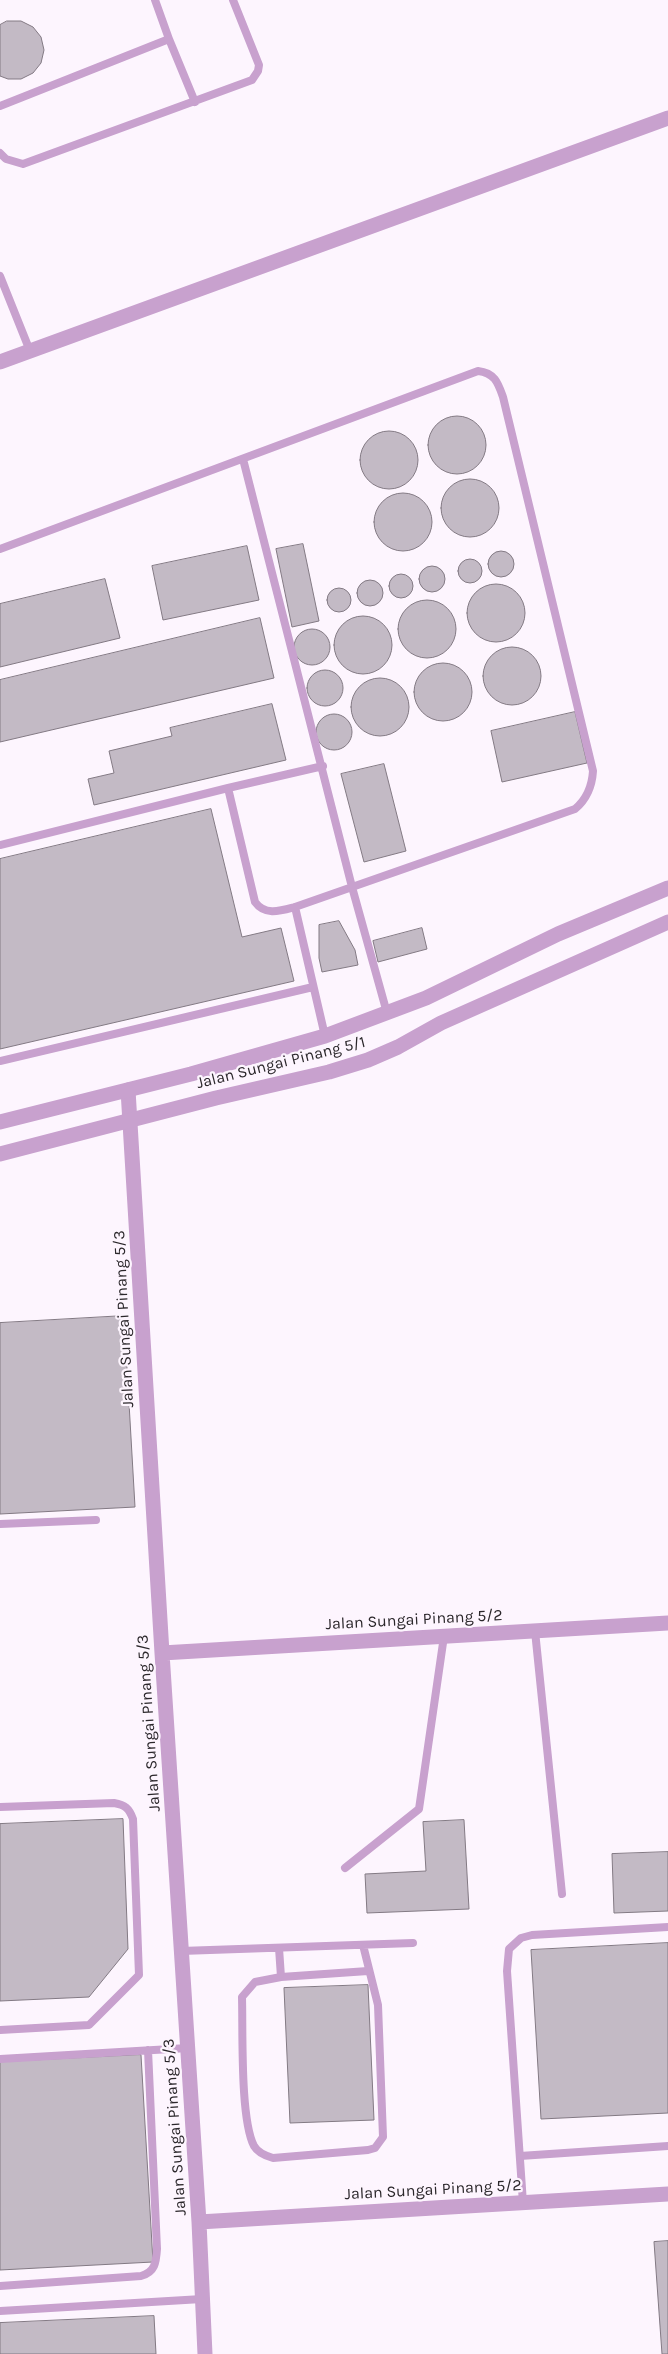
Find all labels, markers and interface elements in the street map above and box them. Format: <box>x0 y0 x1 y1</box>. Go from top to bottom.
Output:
street label: Jalan Sungai Pinang 5/1 <box>195 1033 367 1093</box>
street label: Jalan Sungai Pinang 5/3 <box>110 1230 138 1408</box>
street label: Jalan Sungai Pinang 5/2 <box>325 1606 503 1634</box>
street label: Jalan Sungai Pinang 5/3 <box>133 1634 165 1812</box>
street label: Jalan Sungai Pinang 5/3 <box>159 2038 191 2216</box>
street label: Jalan Sungai Pinang 5/2 <box>344 2176 522 2204</box>

